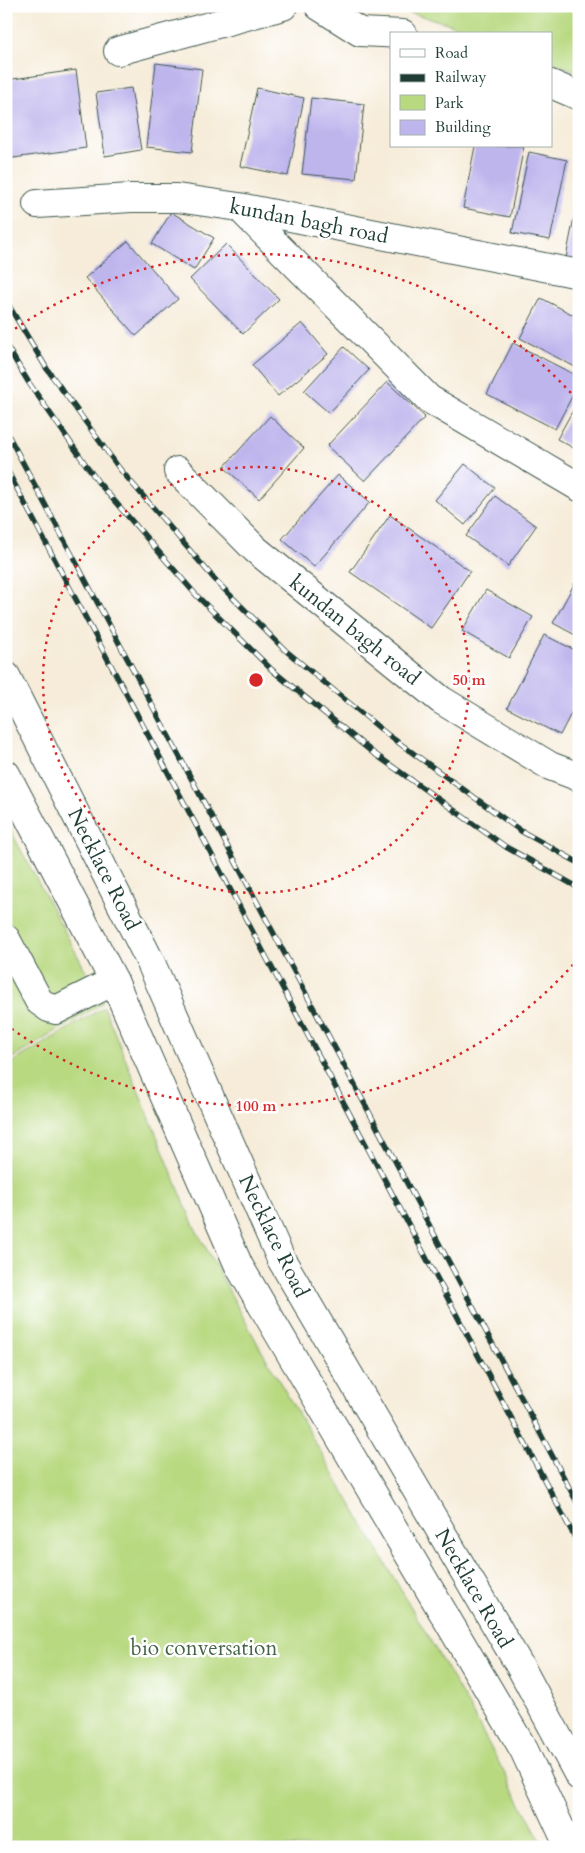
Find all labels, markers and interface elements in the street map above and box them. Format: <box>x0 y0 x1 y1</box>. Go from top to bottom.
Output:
legend <box>390 32 552 148</box>
text: Road <box>435 43 468 63</box>
text: Railway <box>435 67 486 87</box>
text: Park <box>435 93 464 113</box>
text: Building <box>435 117 491 137</box>
street label: kundan bagh road <box>227 192 391 251</box>
street label: kundan bagh road <box>283 568 426 692</box>
text: 50 m <box>452 670 486 690</box>
centre of rings <box>247 671 265 689</box>
street label: Necklace Road <box>60 803 147 935</box>
text: 100 m <box>236 1096 277 1116</box>
street label: Necklace Road <box>231 1170 316 1303</box>
street label: Necklace Road <box>428 1523 520 1653</box>
park label: bio conversation <box>131 1634 277 1663</box>

